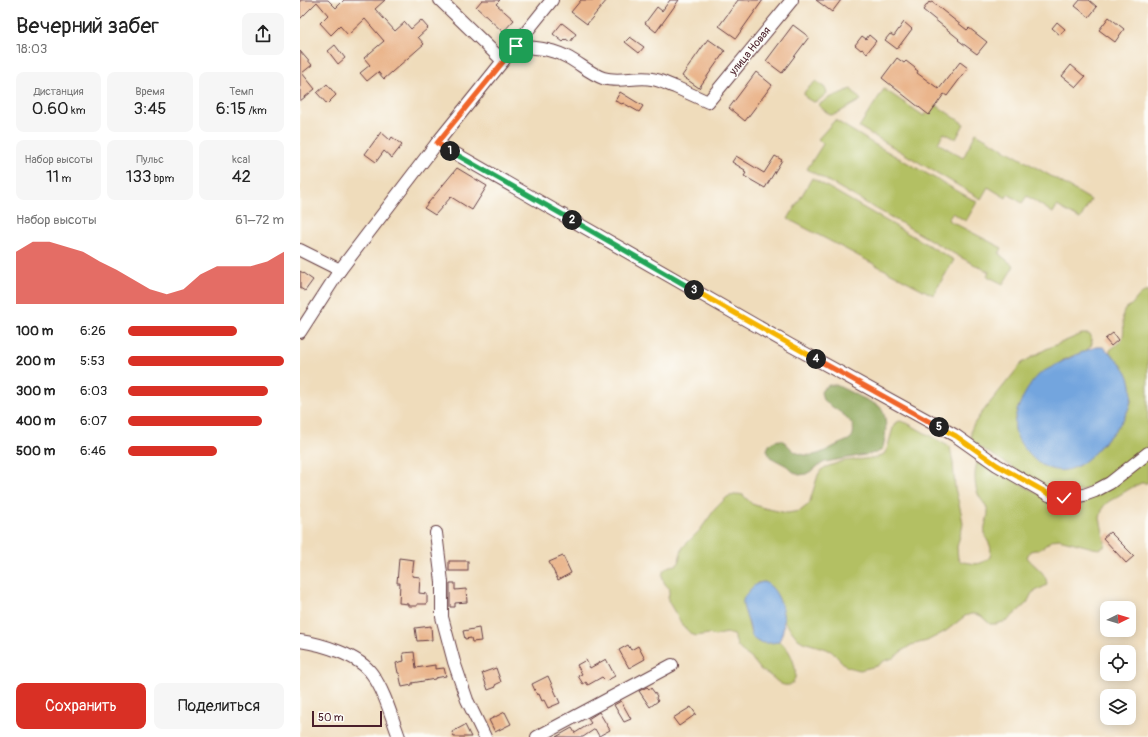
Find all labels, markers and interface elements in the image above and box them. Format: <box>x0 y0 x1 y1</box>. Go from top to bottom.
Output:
text: Вечерний забег <box>16 12 159 40</box>
button: share <box>242 13 284 55</box>
street label: улица Новая <box>726 24 773 79</box>
pin <box>499 29 533 63</box>
icon: arrive <box>505 35 527 57</box>
text: 18:03 <box>16 41 47 57</box>
text: Дистанция <box>34 85 84 98</box>
text: Время <box>135 85 165 98</box>
text: Темп <box>229 85 254 98</box>
text: 0.60 <box>32 98 69 119</box>
text: 3:45 <box>133 98 167 119</box>
text: 6:15 <box>216 98 246 119</box>
text: km <box>69 104 85 117</box>
text: /km <box>246 104 267 117</box>
pin: 1 <box>440 141 460 161</box>
text: 1 <box>448 144 452 157</box>
text: Набор высоты <box>25 153 93 166</box>
text: Пульс <box>136 153 164 166</box>
text: kcal <box>232 153 250 166</box>
text: 11 <box>46 166 59 187</box>
text: 133 <box>126 166 151 187</box>
text: 42 <box>232 166 251 187</box>
text: m <box>59 172 71 185</box>
text: bpm <box>151 172 174 185</box>
pin: 2 <box>562 210 582 230</box>
text: Набор высоты <box>16 212 97 228</box>
text: 61–72 m <box>235 212 284 228</box>
text: 2 <box>569 213 575 226</box>
pin: 3 <box>684 280 704 300</box>
text: 3 <box>691 283 697 296</box>
text: 100 m <box>16 323 53 339</box>
text: 6:26 <box>80 323 106 339</box>
pin: 4 <box>806 349 826 369</box>
text: 4 <box>813 352 819 365</box>
text: 200 m <box>16 353 55 369</box>
text: 5:53 <box>80 353 105 369</box>
text: 300 m <box>16 383 55 399</box>
text: 6:03 <box>80 383 107 399</box>
text: 400 m <box>16 413 56 429</box>
text: 6:07 <box>80 413 107 429</box>
pin: 5 <box>929 417 949 437</box>
text: 5 <box>936 420 942 433</box>
text: 500 m <box>16 443 55 459</box>
text: 6:46 <box>80 443 106 459</box>
pin <box>1047 481 1081 515</box>
icon: check <box>1053 487 1075 509</box>
north arrow <box>1100 601 1136 637</box>
map controls <box>1100 601 1136 725</box>
button: locate <box>1100 645 1136 681</box>
button: Сохранить <box>16 683 146 729</box>
button: Поделиться <box>154 683 284 729</box>
button: layers <box>1100 689 1136 725</box>
scale bar <box>312 709 382 728</box>
text: 50 m <box>318 711 344 724</box>

